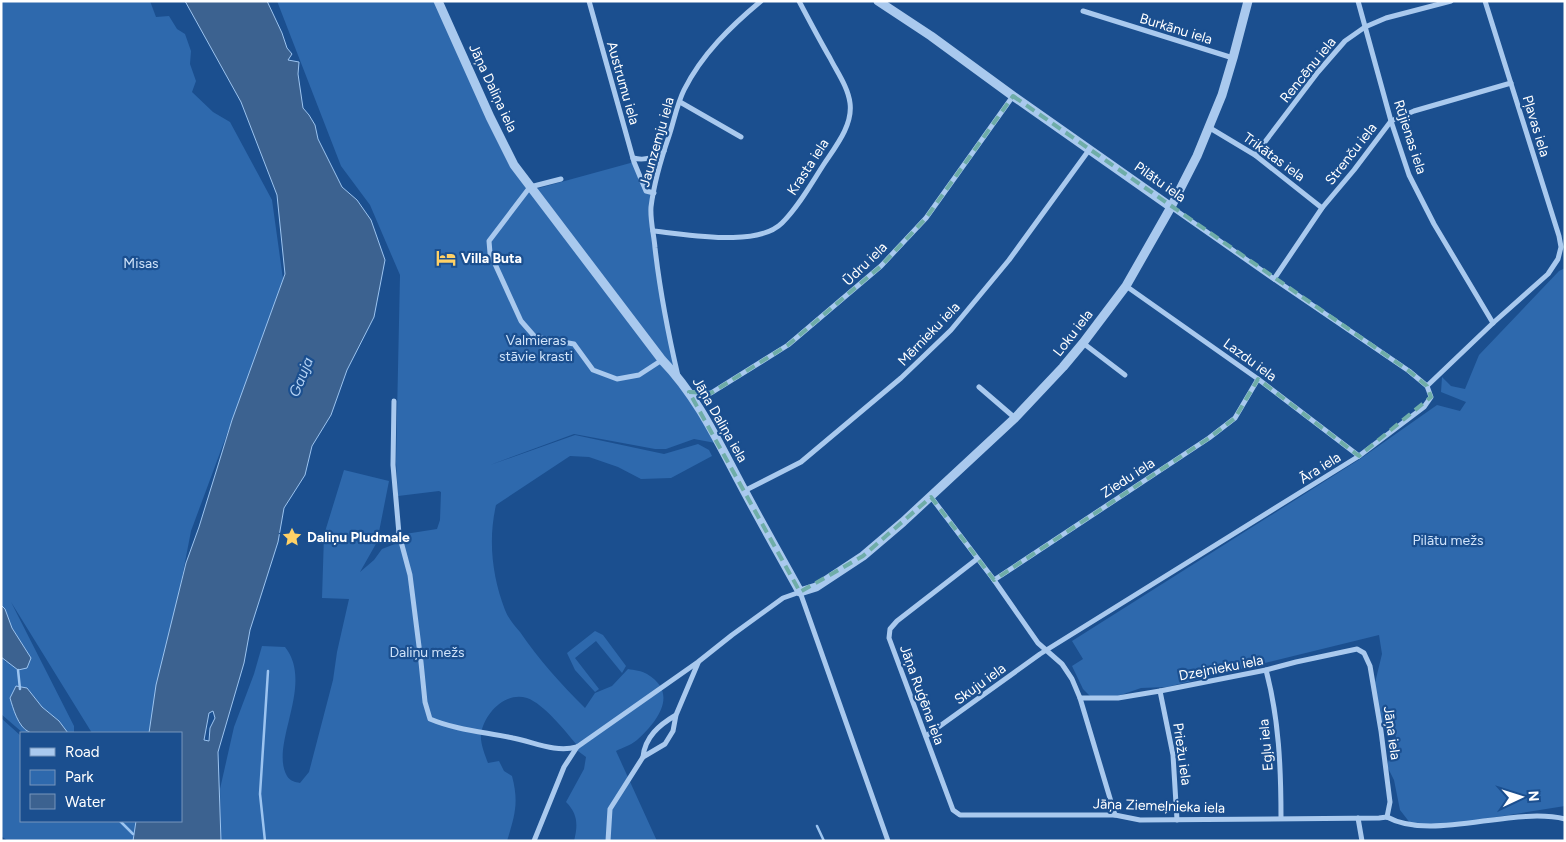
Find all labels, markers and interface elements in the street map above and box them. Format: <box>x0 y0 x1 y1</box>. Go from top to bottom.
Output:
street label: Burkānu iela <box>1138 10 1214 48</box>
street label: Rencēnu iela <box>1276 34 1340 106</box>
street label: Austrumu iela <box>603 39 643 127</box>
street label: Jāņa Daliņa iela <box>465 41 521 135</box>
street label: Pļavas iela <box>1519 93 1553 159</box>
street label: Jaunzemju iela <box>636 95 678 189</box>
street label: Rūjienas iela <box>1390 98 1430 176</box>
street label: Strenču iela <box>1322 120 1380 188</box>
street label: Trikātas iela <box>1240 129 1308 185</box>
street label: Krasta iela <box>783 136 833 198</box>
street label: Pilātu iela <box>1131 158 1189 206</box>
street label: Ūdru iela <box>839 239 891 289</box>
hotel icon: Villa Buta <box>435 247 457 269</box>
place label: Villa Buta <box>461 250 522 267</box>
park label: Misas <box>123 255 159 272</box>
street label: Mērnieku iela <box>894 299 964 369</box>
street label: Loku iela <box>1050 306 1096 360</box>
park label: Valmieras stāvie krasti <box>499 332 573 365</box>
street label: Lazdu iela <box>1220 335 1280 385</box>
water label: Gauja <box>285 354 317 399</box>
street label: Jāņa Daliņa iela <box>689 374 751 466</box>
street label: Āra iela <box>1296 449 1344 487</box>
street label: Ziedu iela <box>1098 454 1158 502</box>
place icon: Daliņu Pludmale <box>281 526 303 548</box>
place label: Daliņu Pludmale <box>307 529 410 546</box>
park label: Pilātu mežs <box>1412 532 1484 549</box>
street label: Jāņa Ruģēna iela <box>896 643 948 747</box>
park label: Daliņu mežs <box>389 644 465 661</box>
street label: Dzejnieku iela <box>1177 651 1265 685</box>
street label: Skuju iela <box>951 660 1009 708</box>
street label: Jāņa iela <box>1380 705 1404 761</box>
street label: Egļu iela <box>1255 718 1277 772</box>
street label: Priežu iela <box>1169 722 1195 786</box>
legend <box>20 732 182 822</box>
text: Road <box>65 743 100 761</box>
text: Park <box>65 768 94 786</box>
north arrow <box>1496 772 1546 822</box>
text: N <box>1525 790 1542 802</box>
text: Water <box>65 793 105 811</box>
street label: Jāņa Ziemeļnieka iela <box>1093 795 1225 817</box>

